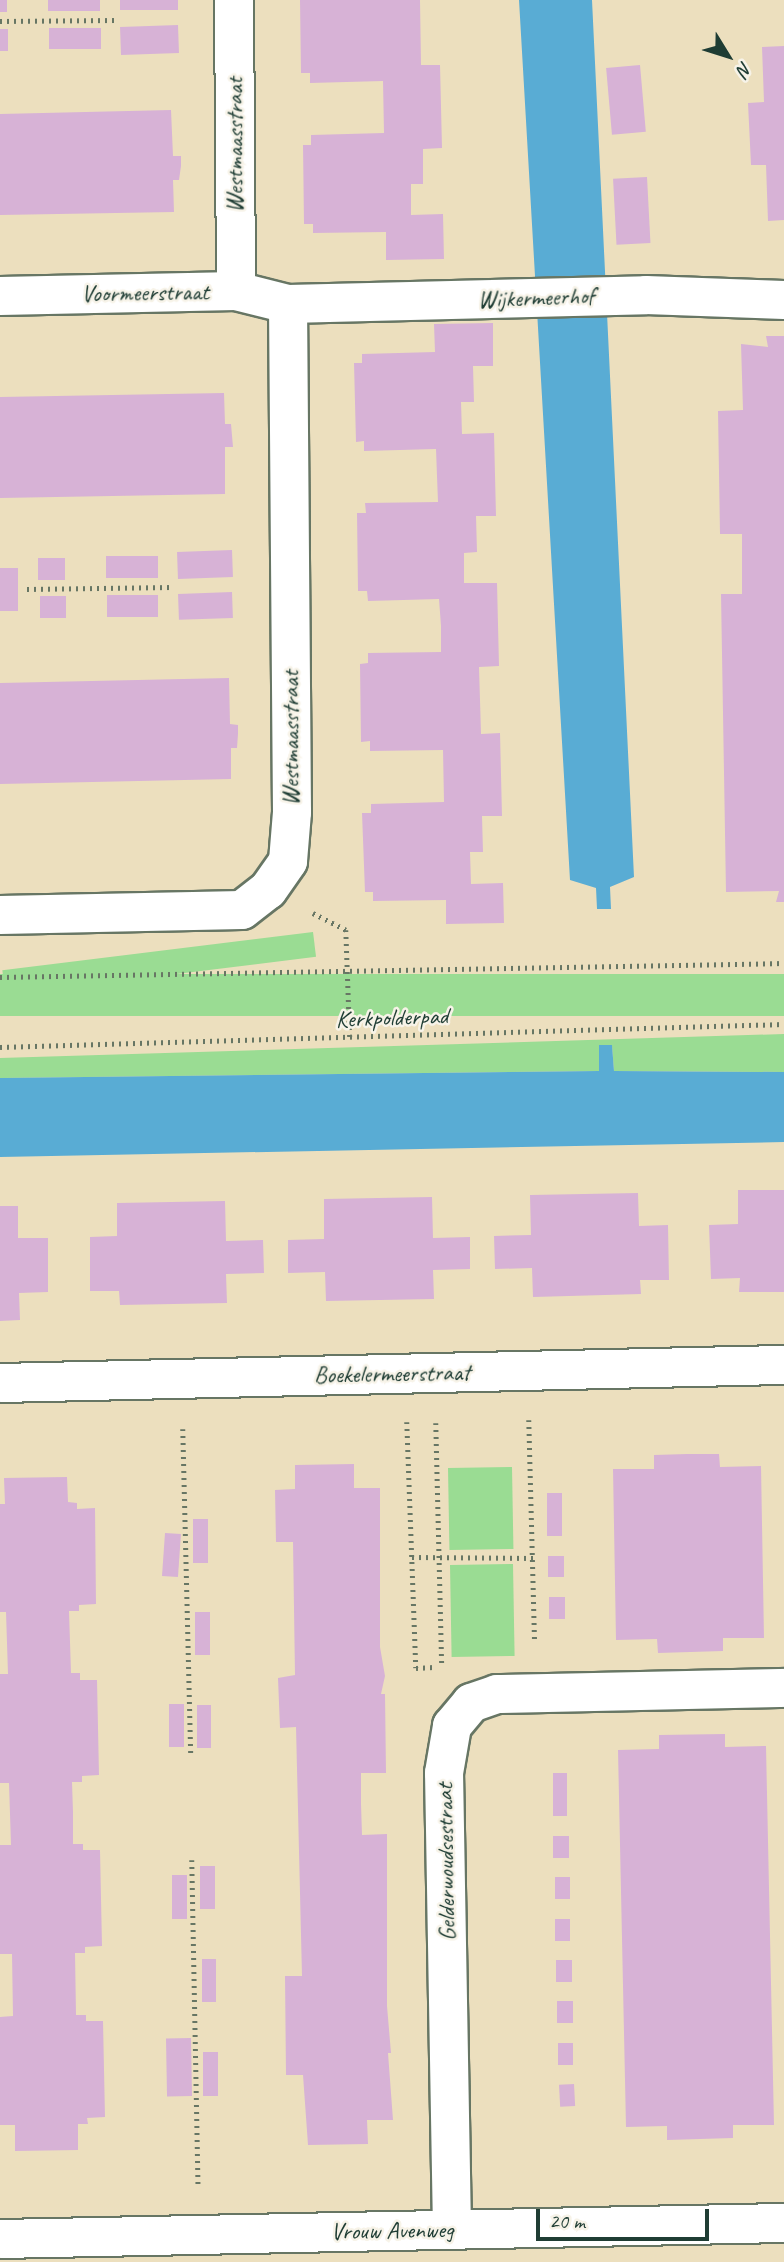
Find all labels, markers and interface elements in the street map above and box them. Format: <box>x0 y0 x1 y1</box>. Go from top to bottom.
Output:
north arrow <box>693 21 763 91</box>
text: N <box>731 57 758 81</box>
street label: Westmaasstraat <box>221 77 249 213</box>
street label: Voormeerstraat <box>81 277 209 309</box>
street label: Wijkermeerhof <box>477 282 595 314</box>
street label: Westmaasstraat <box>277 670 305 806</box>
street label: Kerkpolderpad <box>335 1002 449 1034</box>
street label: Boekelermeerstraat <box>314 1358 470 1390</box>
street label: Gelderwoudsestraat <box>430 1783 462 1941</box>
scale bar <box>539 2196 712 2240</box>
text: 20 m <box>549 2208 585 2234</box>
street label: Vrouw Avenweg <box>330 2216 454 2246</box>

